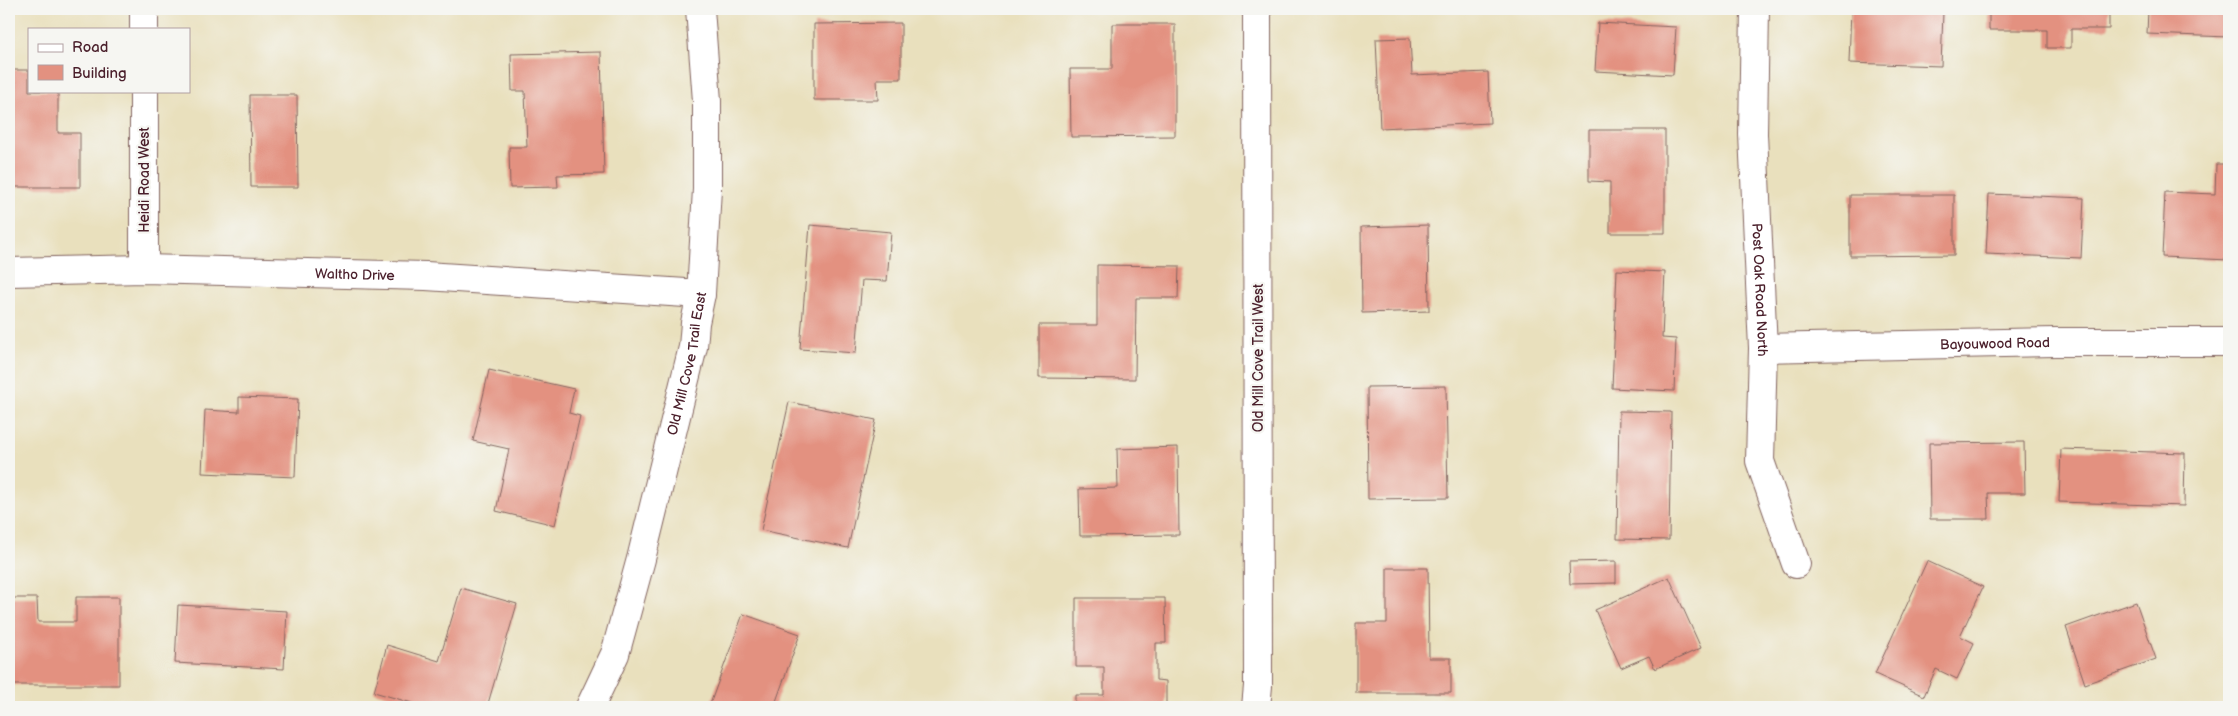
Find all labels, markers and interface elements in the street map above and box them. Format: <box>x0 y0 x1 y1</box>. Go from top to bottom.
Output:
legend <box>28 28 190 92</box>
text: Road <box>72 38 108 57</box>
text: Building <box>72 64 127 83</box>
street label: Heidi Road West <box>136 127 153 233</box>
street label: Post Oak Road North <box>1748 223 1771 357</box>
street label: Waltho Drive <box>315 265 395 284</box>
street label: Old Mill Cove Trail West <box>1250 283 1267 432</box>
street label: Old Mill Cove Trail East <box>664 290 710 437</box>
street label: Bayouwood Road <box>1940 334 2050 353</box>

